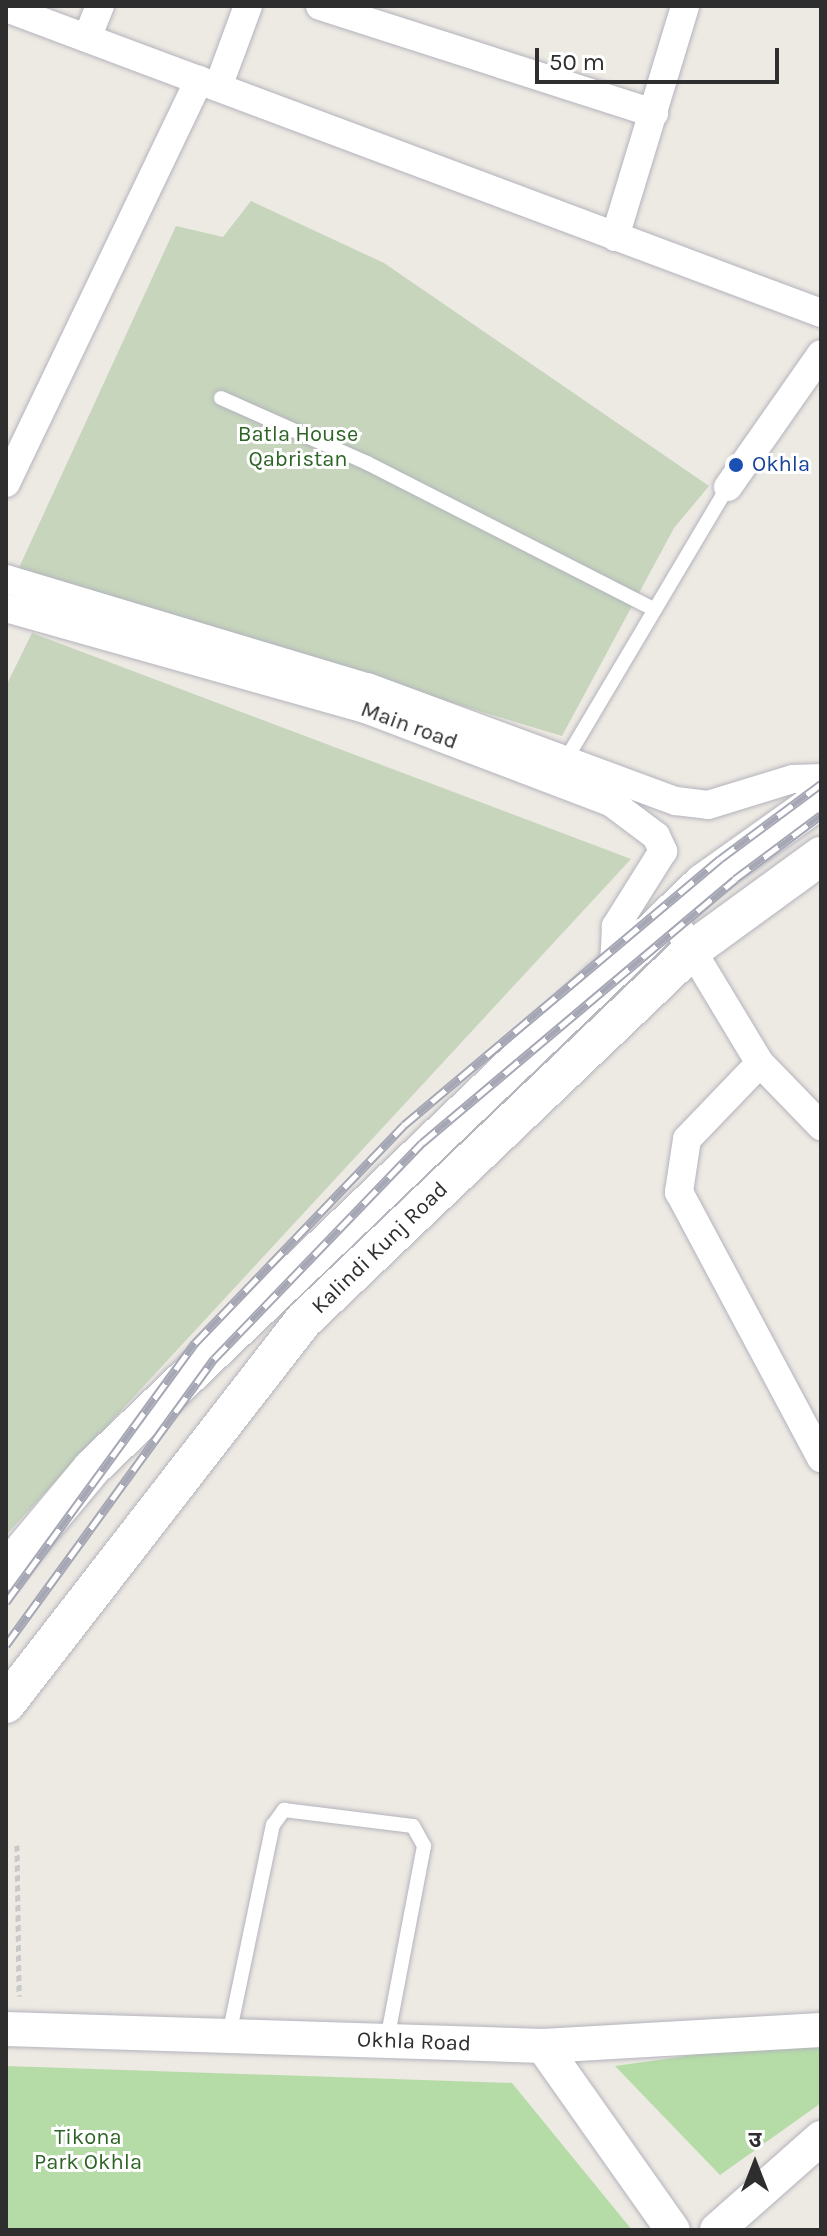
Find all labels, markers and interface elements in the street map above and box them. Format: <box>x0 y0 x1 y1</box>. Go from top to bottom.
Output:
scale bar <box>539 32 783 82</box>
text: 50 m <box>549 48 605 76</box>
park label: Batla House Qabristan <box>238 421 358 472</box>
place label: Okhla <box>752 452 810 478</box>
marker: Okhla <box>727 456 745 474</box>
street label: Main road <box>357 696 461 756</box>
street label: Kalindi Kunj Road <box>306 1176 454 1320</box>
street label: Okhla Road <box>357 2027 471 2057</box>
park label: Tikona Park Okhla <box>34 2124 142 2176</box>
north arrow <box>715 2124 795 2204</box>
text: उ <box>749 2127 761 2153</box>

